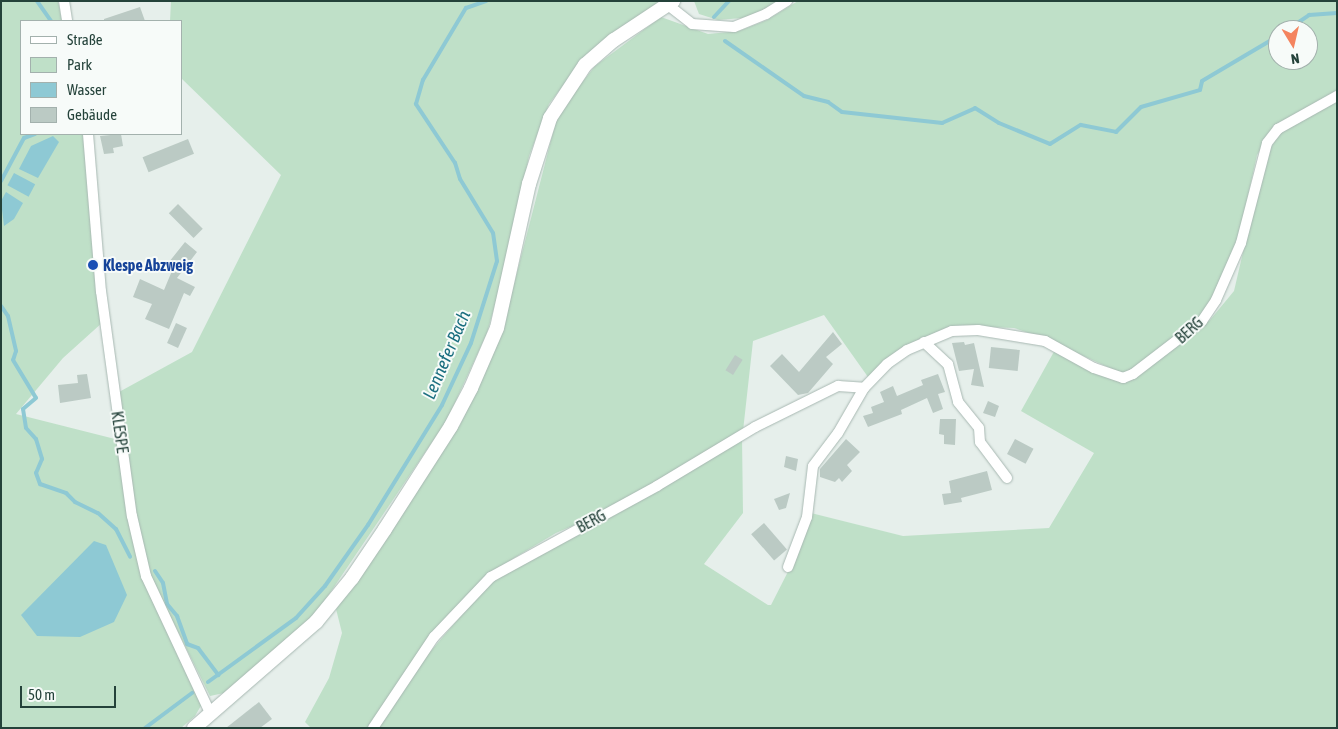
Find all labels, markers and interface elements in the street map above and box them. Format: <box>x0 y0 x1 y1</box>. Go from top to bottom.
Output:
legend <box>20 20 182 135</box>
north arrow <box>1268 20 1318 70</box>
text: Straße <box>67 31 103 48</box>
text: N <box>1290 50 1301 67</box>
text: Park <box>67 56 92 73</box>
text: Wasser <box>67 81 106 98</box>
text: Gebäude <box>67 106 117 123</box>
place label: Klespe Abzweig <box>103 255 193 275</box>
marker: Klespe Abzweig <box>87 259 99 271</box>
water label: Lennefer Bach <box>419 308 475 402</box>
street label: BERG <box>1171 313 1207 347</box>
street label: KLESPE <box>108 410 132 454</box>
street label: BERG <box>573 505 609 537</box>
scale bar <box>22 676 119 708</box>
text: 50 m <box>28 686 55 703</box>

